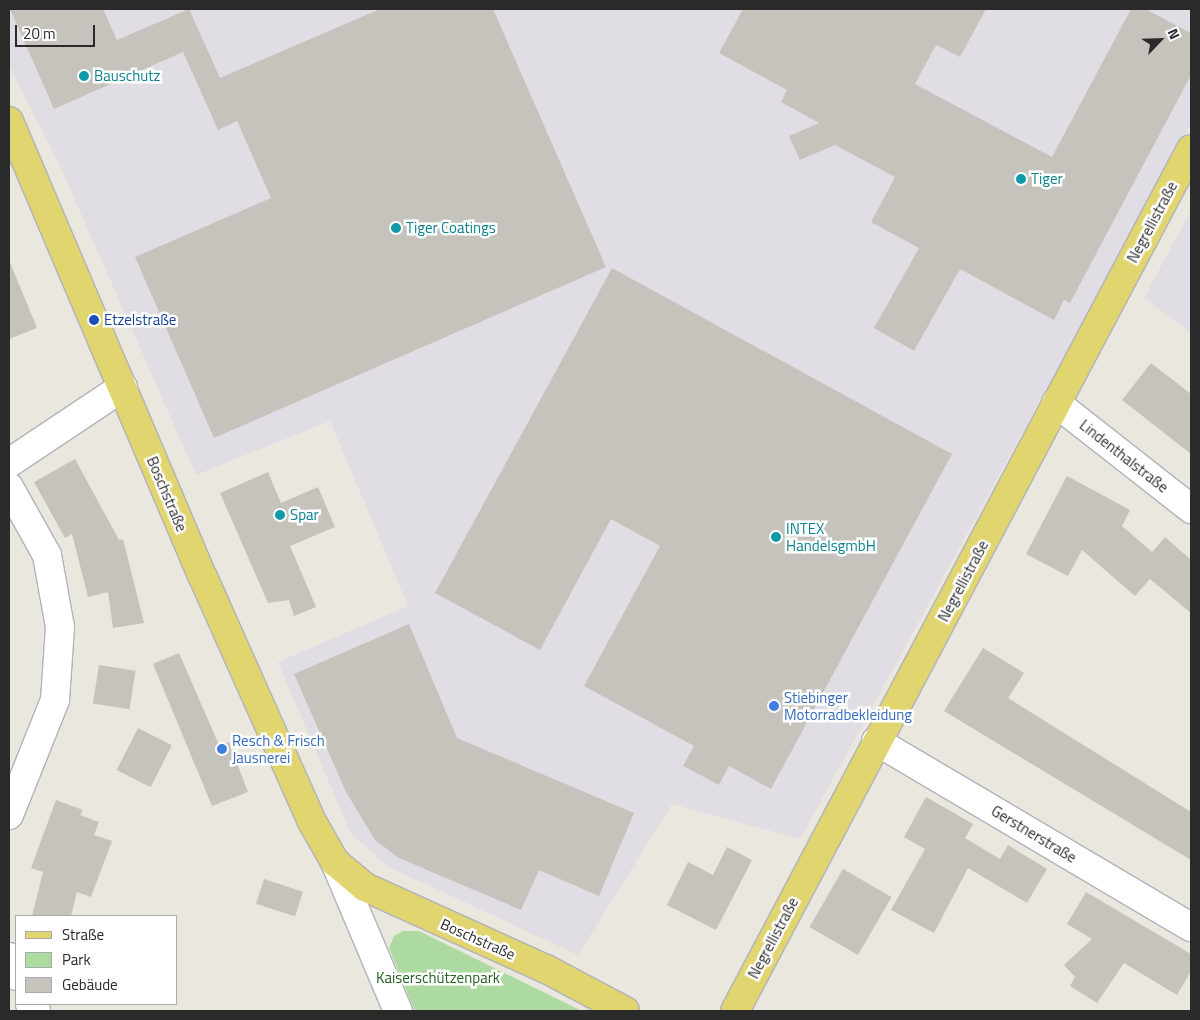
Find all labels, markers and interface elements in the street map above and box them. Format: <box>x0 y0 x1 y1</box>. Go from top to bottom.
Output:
scale bar <box>18 15 98 47</box>
north arrow <box>1135 15 1185 65</box>
text: 20 m <box>23 22 56 45</box>
text: N <box>1163 25 1186 42</box>
place label: Bauschutz <box>94 67 160 85</box>
marker: Bauschutz <box>78 70 90 82</box>
place label: Tiger <box>1031 170 1063 188</box>
marker: Tiger <box>1015 173 1027 185</box>
street label: Negrellistraße <box>1123 178 1181 266</box>
place label: Tiger Coatings <box>406 219 496 237</box>
marker: Tiger Coatings <box>390 222 402 234</box>
place label: Etzelstraße <box>104 311 176 329</box>
marker: Etzelstraße <box>88 314 100 326</box>
street label: Lindenthalstraße <box>1076 416 1172 496</box>
street label: Boschstraße <box>143 454 191 534</box>
place label: Spar <box>290 506 319 524</box>
marker: Spar <box>274 509 286 521</box>
place label: INTEX HandelsgmbH <box>786 519 876 554</box>
marker: INTEX HandelsgmbH <box>770 531 782 543</box>
street label: Negrellistraße <box>934 537 992 625</box>
place label: Stiebinger Motorradbekleidung <box>784 688 912 723</box>
marker: Stiebinger Motorradbekleidung <box>768 700 780 712</box>
place label: Resch & Frisch Jausnerei <box>232 731 325 766</box>
marker: Resch & Frisch Jausnerei <box>216 743 228 755</box>
street label: Gerstnerstraße <box>988 802 1080 866</box>
street label: Negrellistraße <box>744 894 802 982</box>
legend <box>15 915 178 1005</box>
street label: Boschstraße <box>438 915 518 963</box>
text: Straße <box>62 923 104 946</box>
text: Park <box>62 948 91 971</box>
park label: Kaiserschützenpark <box>376 969 500 987</box>
text: Gebäude <box>62 973 118 996</box>

